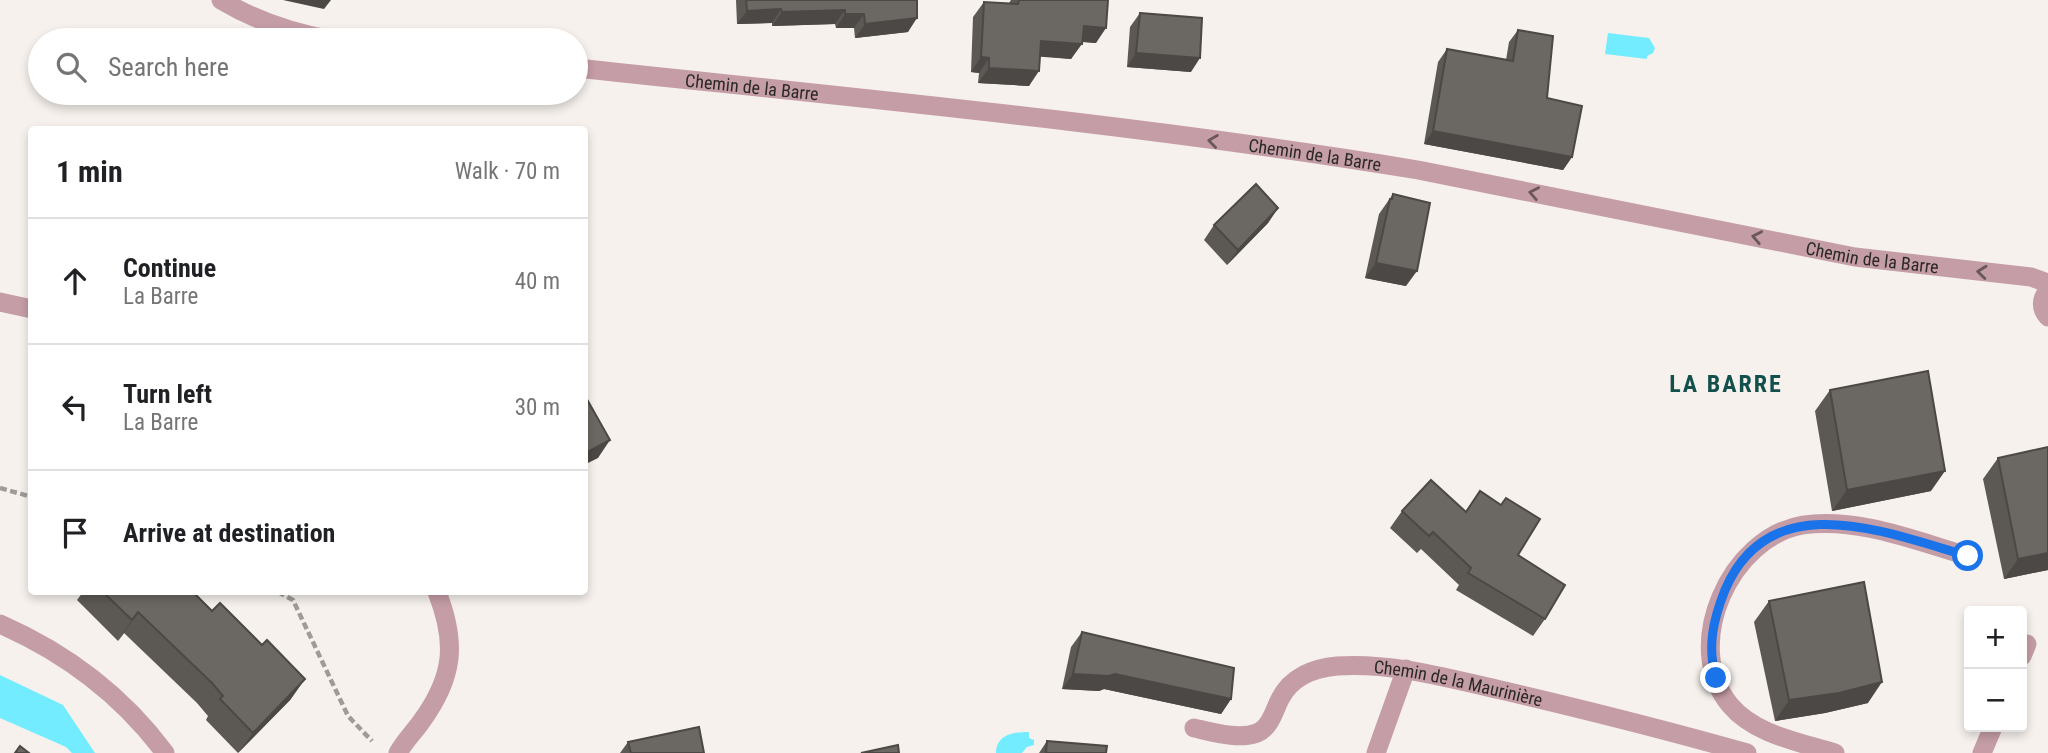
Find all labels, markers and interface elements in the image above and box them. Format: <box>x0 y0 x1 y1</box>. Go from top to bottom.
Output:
search box <box>28 28 588 105</box>
icon: search <box>52 48 90 86</box>
text: Search here <box>108 52 229 82</box>
street label: Chemin de la Barre <box>684 69 820 104</box>
one-way arrow <box>1207 133 1218 148</box>
street label: Chemin de la Barre <box>1247 134 1383 174</box>
text: 1 min <box>56 154 123 189</box>
text: Walk · 70 m <box>455 158 560 185</box>
one-way arrow <box>1528 187 1540 202</box>
one-way arrow <box>1751 231 1763 246</box>
street label: Chemin de la Barre <box>1804 237 1940 277</box>
text: Continue <box>123 253 216 283</box>
icon: ahead <box>56 262 94 300</box>
one-way arrow <box>1976 264 1987 279</box>
text: 40 m <box>515 268 560 295</box>
text: La Barre <box>123 283 198 310</box>
district label: LA BARRE <box>1669 370 1783 398</box>
text: Turn left <box>123 379 212 409</box>
icon: left <box>56 388 94 426</box>
text: 30 m <box>515 394 560 421</box>
text: La Barre <box>123 409 198 436</box>
icon: arrive <box>56 514 94 552</box>
text: Arrive at destination <box>123 518 335 548</box>
route start <box>1952 540 1983 571</box>
map controls <box>1964 606 2027 732</box>
button: + <box>1964 606 2027 669</box>
street label: Chemin de la Maurinière <box>1373 656 1545 710</box>
route end <box>1700 662 1731 693</box>
button: − <box>1964 669 2027 732</box>

